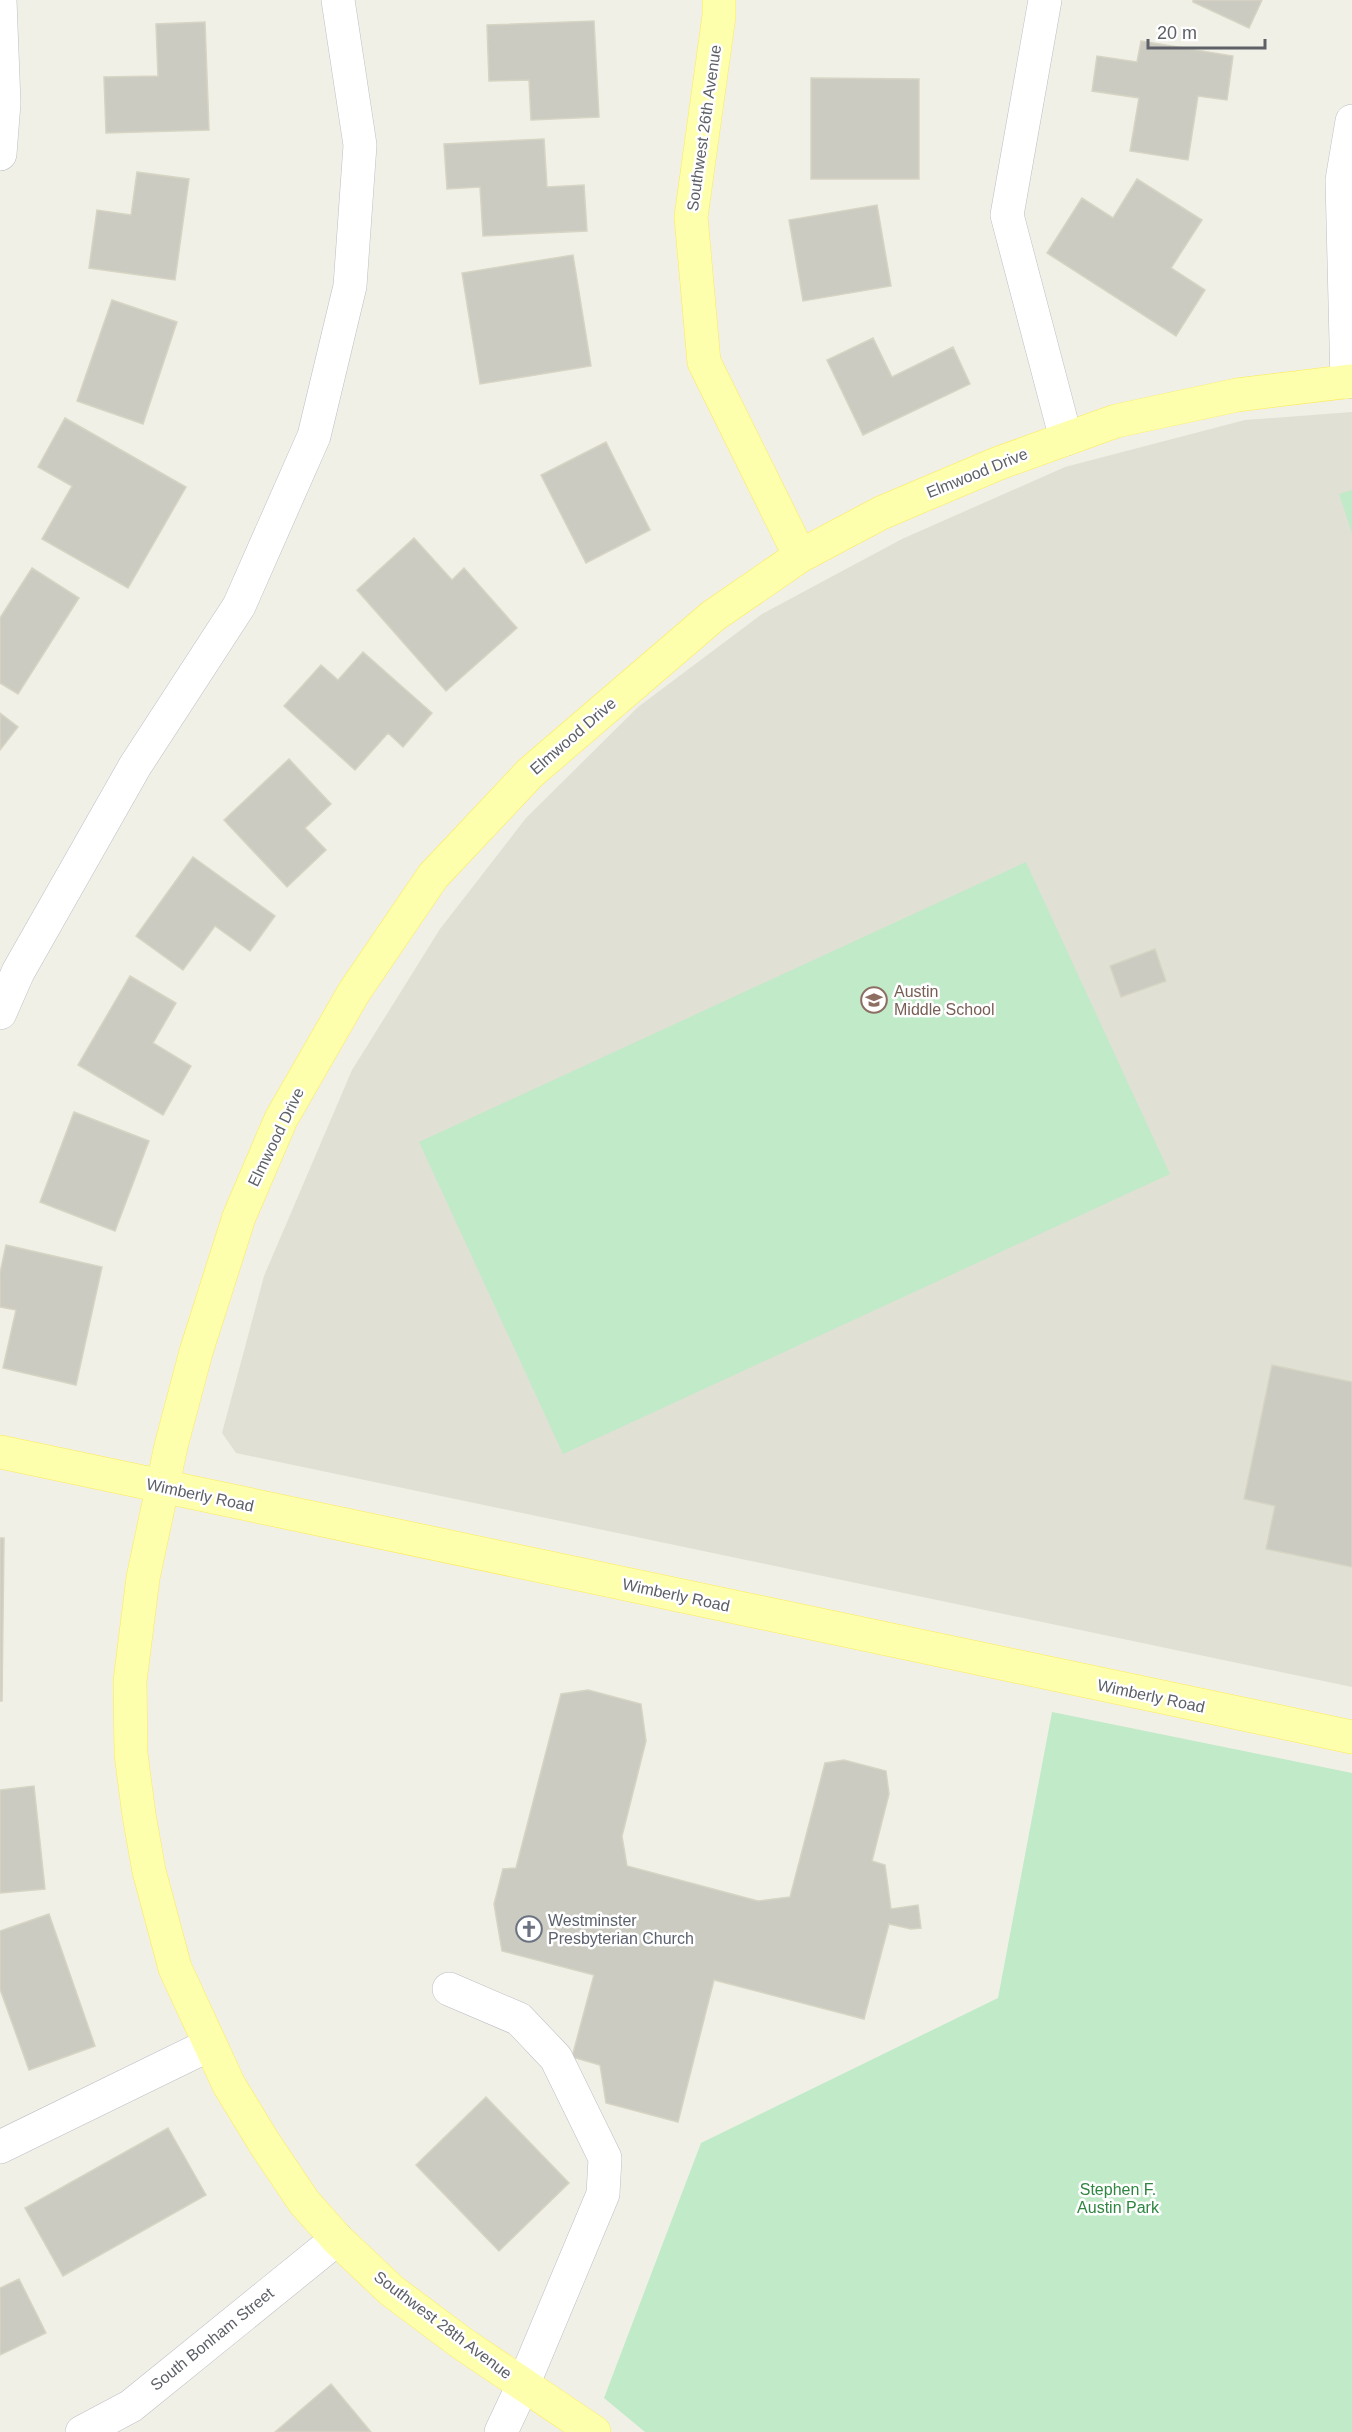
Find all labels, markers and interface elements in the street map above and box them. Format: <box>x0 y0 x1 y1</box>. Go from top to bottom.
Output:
scale bar <box>1148 12 1265 50</box>
text: 20 m <box>1157 23 1197 43</box>
street label: Southwest 26th Avenue <box>684 44 724 212</box>
street label: Elmwood Drive <box>924 445 1030 501</box>
street label: Elmwood Drive <box>527 694 619 778</box>
place label: Austin Middle School <box>894 983 995 1018</box>
school or university icon: Austin Middle School <box>859 985 889 1015</box>
street label: Elmwood Drive <box>245 1085 307 1189</box>
street label: Wimberly Road <box>145 1475 255 1515</box>
street label: Wimberly Road <box>621 1575 731 1615</box>
street label: Wimberly Road <box>1096 1676 1206 1716</box>
place label: Westminster Presbyterian Church <box>548 1912 694 1947</box>
church icon: Westminster Presbyterian Church <box>514 1914 544 1944</box>
park label: Stephen F. Austin Park <box>1077 2181 1160 2216</box>
street label: Southwest 28th Avenue <box>371 2268 515 2382</box>
street label: South Bonham Street <box>147 2284 277 2394</box>

